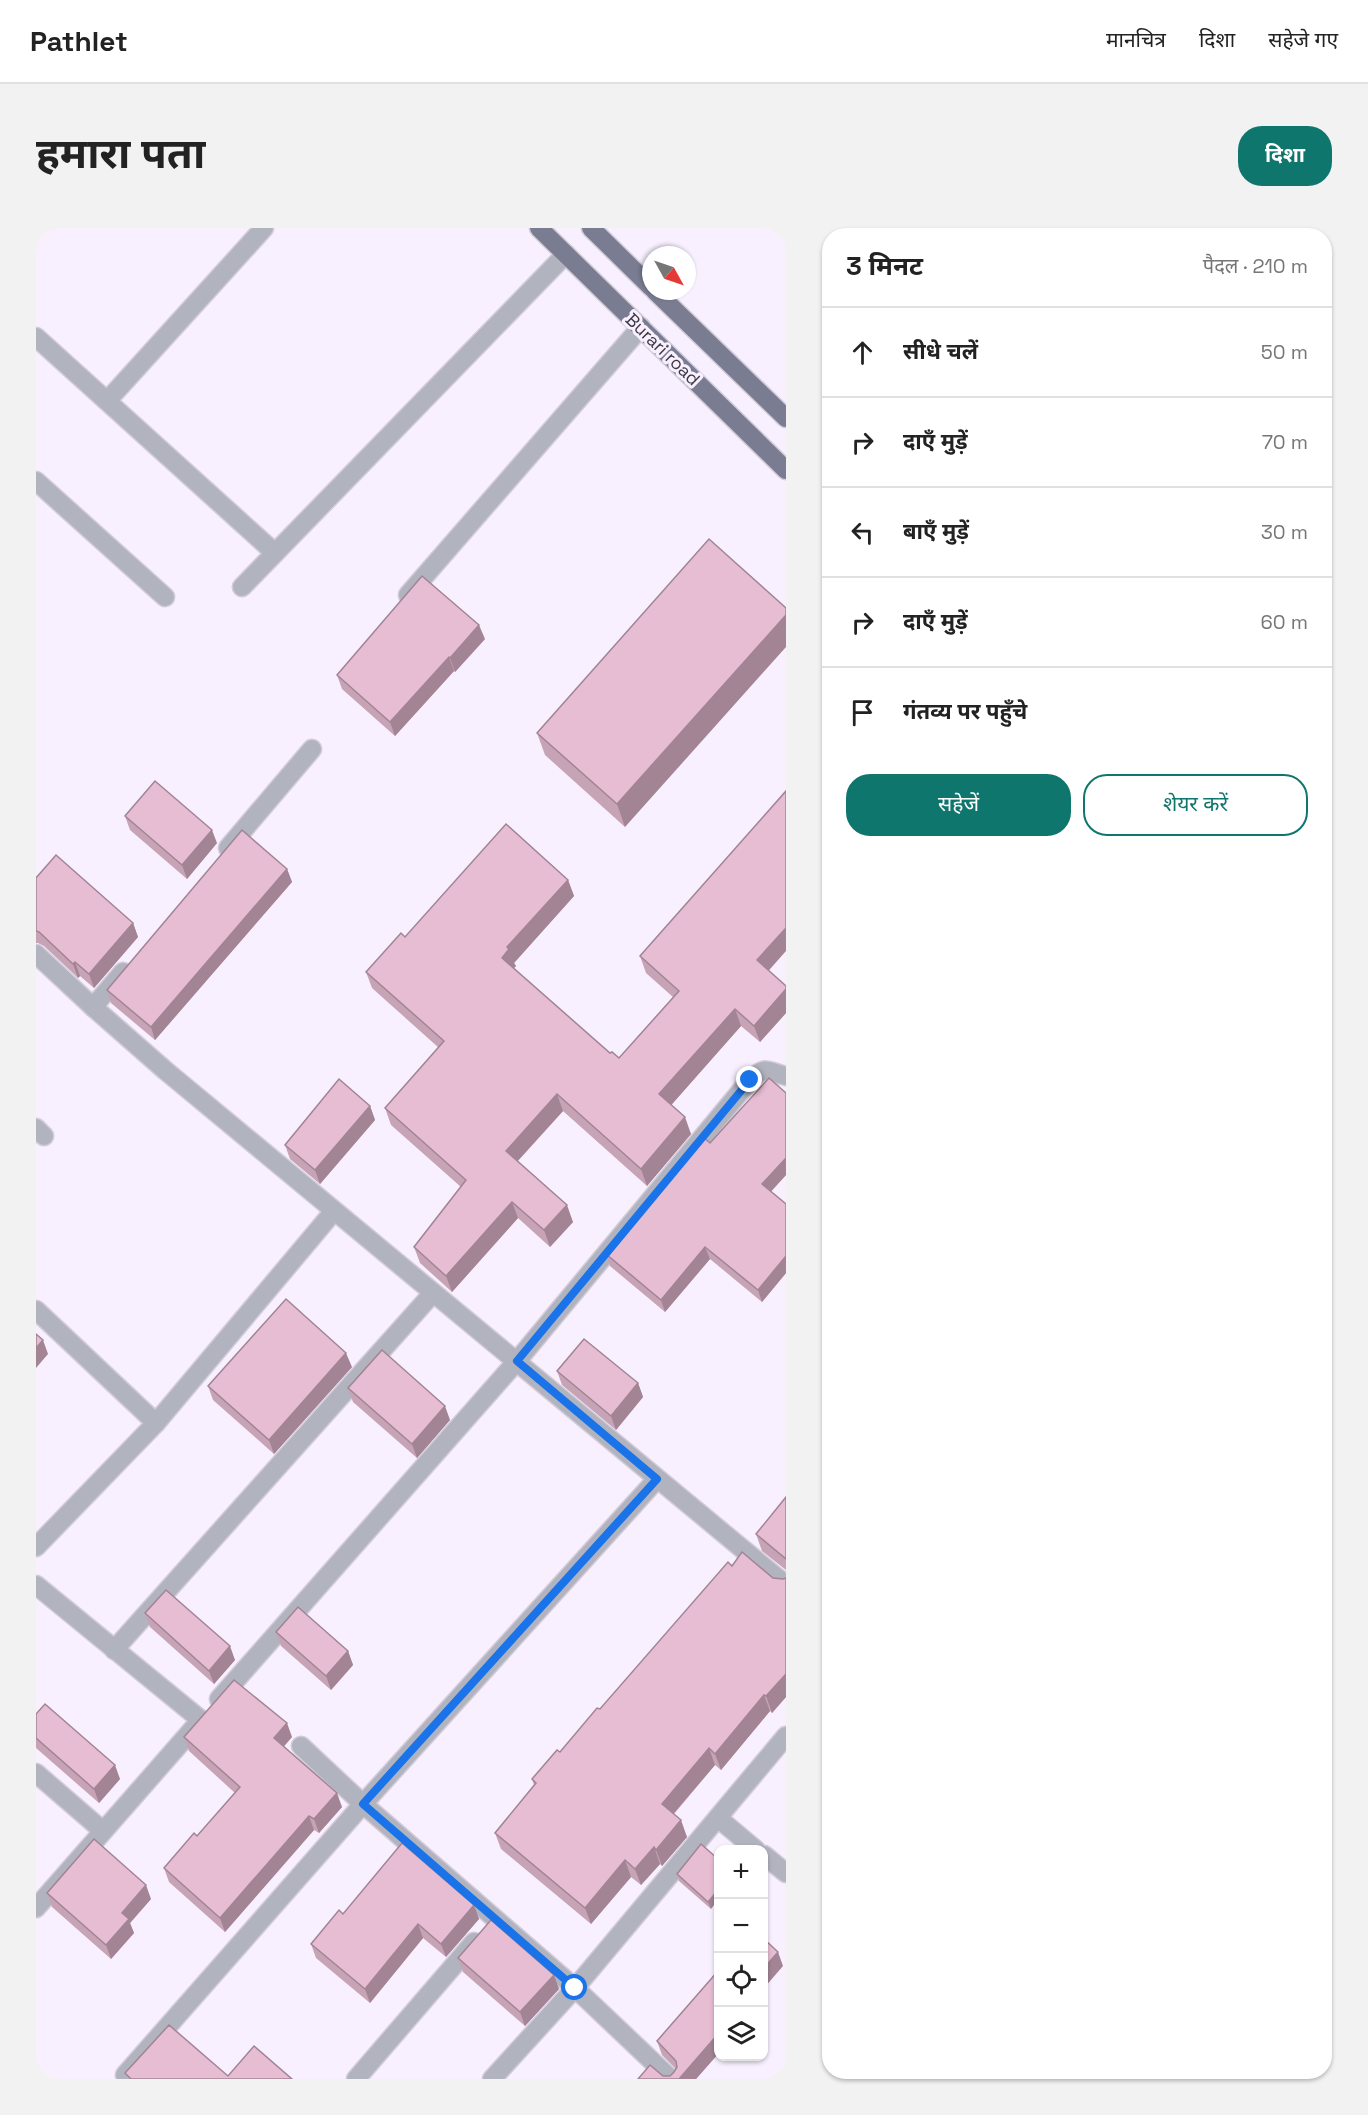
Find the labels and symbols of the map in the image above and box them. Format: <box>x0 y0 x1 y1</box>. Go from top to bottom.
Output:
north arrow <box>642 246 696 300</box>
street label: Burari road <box>621 308 705 390</box>
route end <box>736 1066 762 1092</box>
route start <box>561 1974 587 2000</box>

